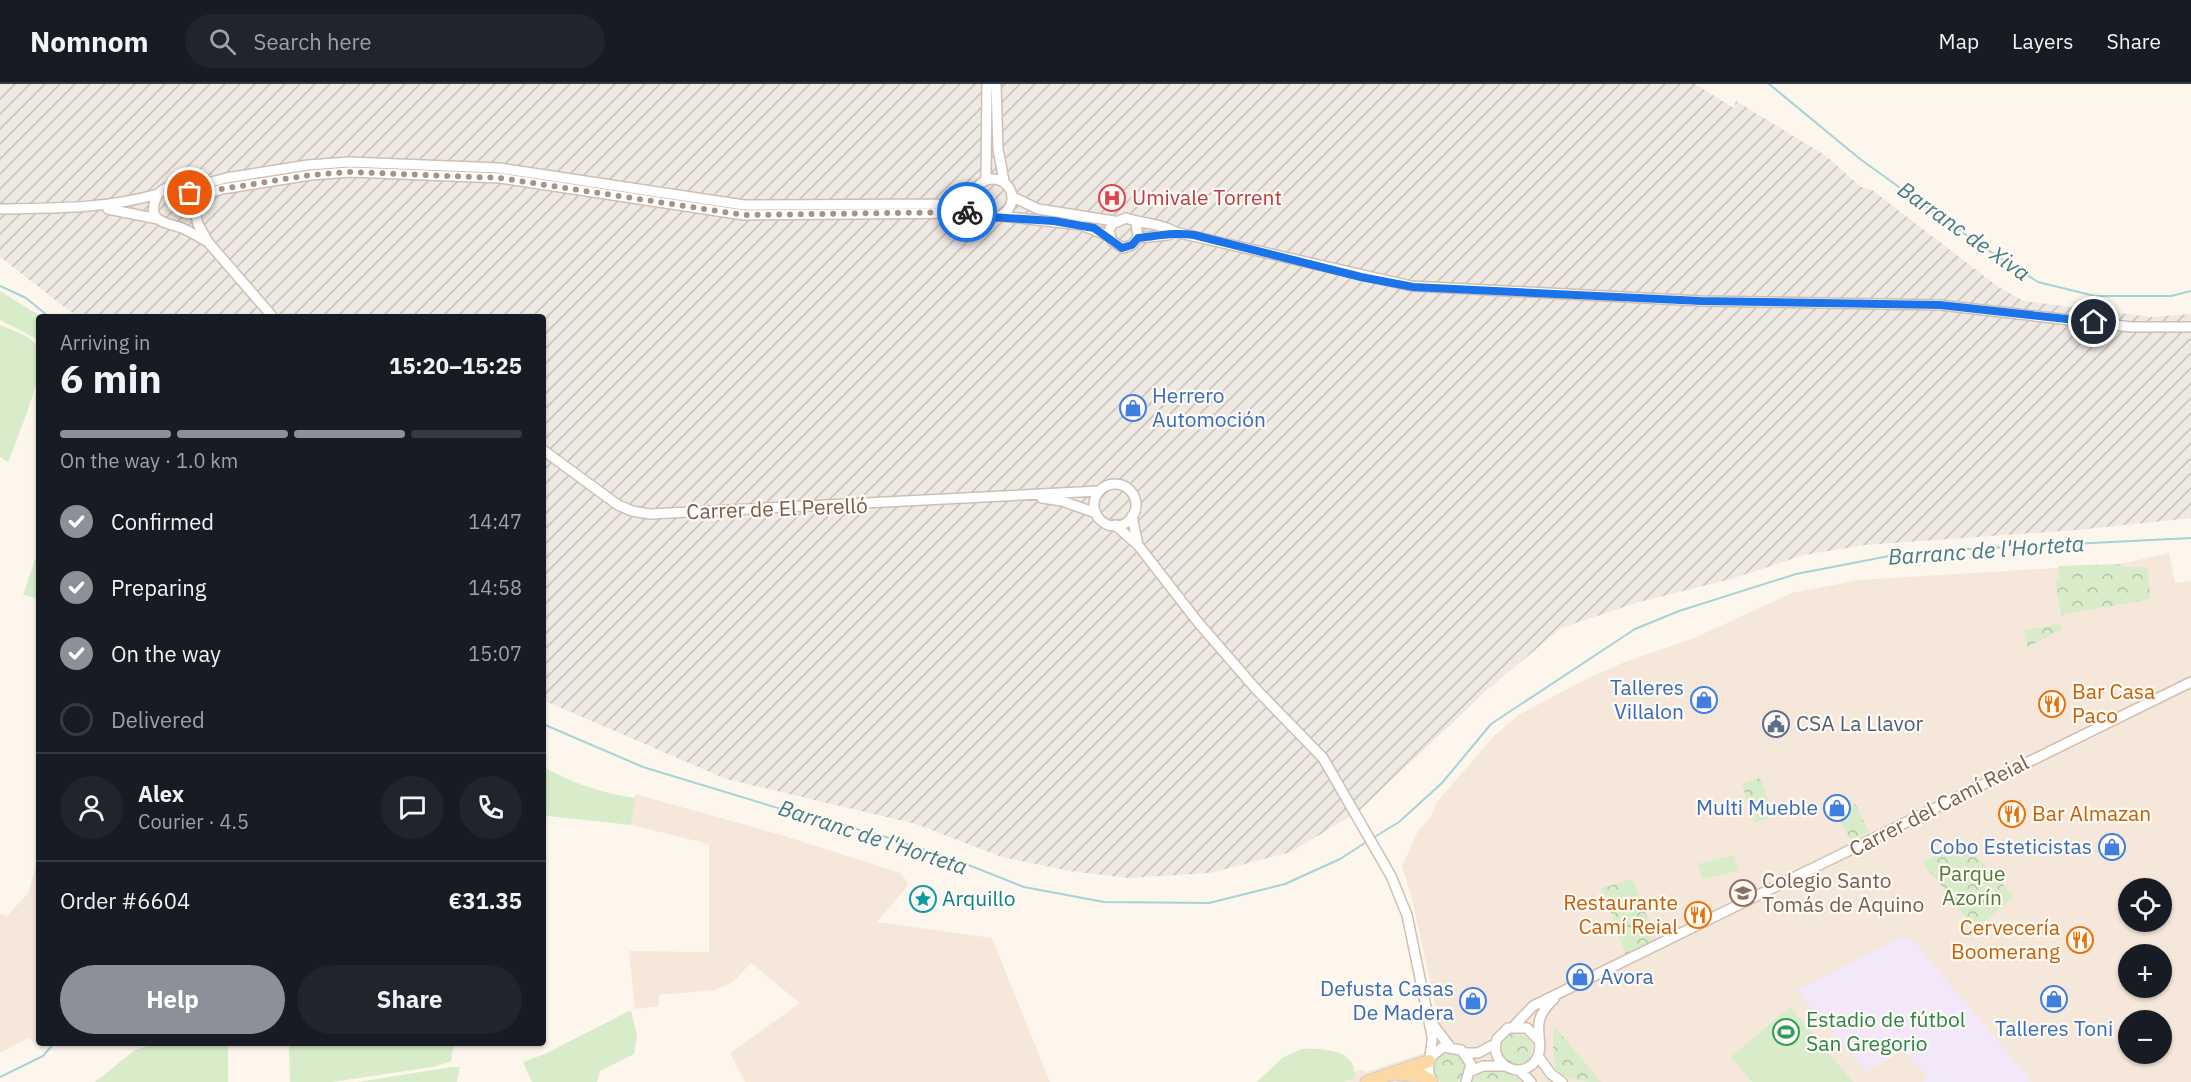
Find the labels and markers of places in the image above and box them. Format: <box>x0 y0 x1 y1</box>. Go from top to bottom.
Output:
pin <box>164 167 215 218</box>
hospital icon: Umivale Torrent <box>1097 183 1127 213</box>
place label: Umivale Torrent <box>1132 183 1282 211</box>
pin <box>2068 296 2119 347</box>
place label: Herrero Automoción <box>1152 381 1266 433</box>
shop icon: Herrero Automoción <box>1118 393 1148 423</box>
place label: Talleres Villalon <box>1610 673 1684 725</box>
place label: Bar Casa Paco <box>2072 677 2155 729</box>
shop icon: Talleres Villalon <box>1689 685 1719 715</box>
restaurant icon: Bar Casa Paco <box>2037 689 2067 719</box>
public building icon: CSA La Llavor <box>1761 709 1791 739</box>
place label: CSA La Llavor <box>1796 709 1924 737</box>
place label: Multi Mueble <box>1696 793 1818 821</box>
shop icon: Multi Mueble <box>1822 793 1852 823</box>
restaurant icon: Bar Almazan <box>1997 799 2027 829</box>
place label: Bar Almazan <box>2032 799 2151 827</box>
place label: Cobo Esteticistas <box>1930 832 2092 860</box>
shop icon: Cobo Esteticistas <box>2097 832 2127 862</box>
place label: Colegio Santo Tomás de Aquino <box>1762 866 1924 918</box>
school or university icon: Colegio Santo Tomás de Aquino <box>1728 878 1758 908</box>
place icon: Arquillo <box>908 884 938 914</box>
place label: Arquillo <box>942 884 1015 912</box>
place label: Restaurante Camí Reial <box>1563 888 1678 940</box>
restaurant icon: Restaurante Camí Reial <box>1683 900 1713 930</box>
place label: Cervecería Boomerang <box>1951 913 2060 965</box>
restaurant icon: Cervecería Boomerang <box>2065 925 2095 955</box>
shop icon: Avora <box>1565 962 1595 992</box>
place label: Avora <box>1600 962 1654 990</box>
place label: Defusta Casas De Madera <box>1320 974 1454 1026</box>
shop icon: Talleres Toni <box>2039 984 2069 1014</box>
shop icon: Defusta Casas De Madera <box>1458 986 1488 1016</box>
place label: Estadio de fútbol San Gregorio <box>1806 1005 1966 1057</box>
place label: Talleres Toni <box>1995 1014 2113 1042</box>
sports icon: Estadio de fútbol San Gregorio <box>1771 1017 1801 1047</box>

